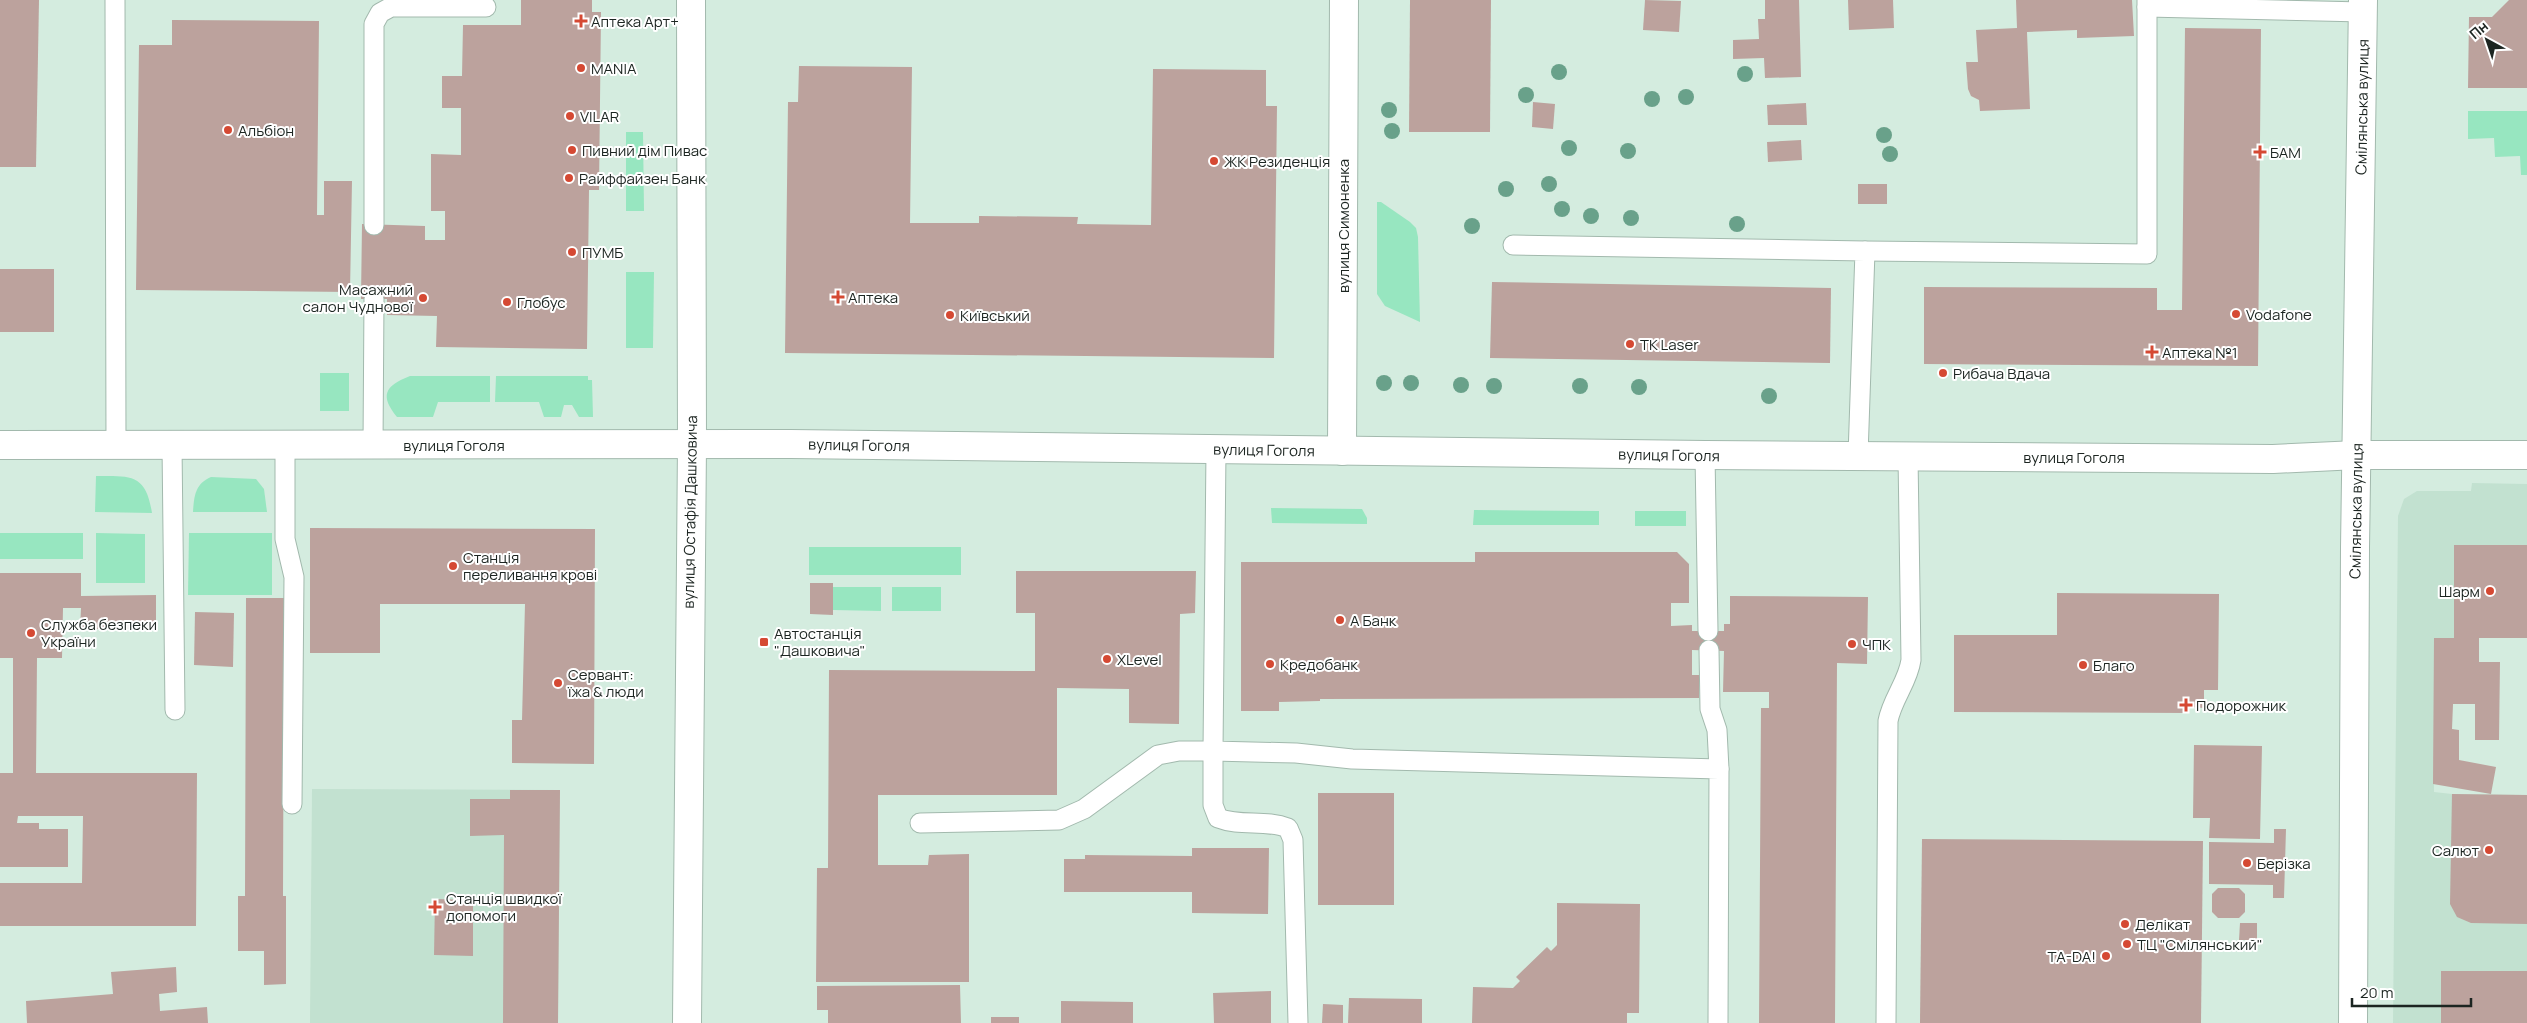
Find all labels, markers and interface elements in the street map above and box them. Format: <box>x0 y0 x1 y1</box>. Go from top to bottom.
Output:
place label: Аптека Арт+ <box>591 11 679 32</box>
marker: Аптека Арт+ <box>575 15 587 27</box>
north arrow <box>2462 15 2512 65</box>
text: Пн <box>2465 16 2492 43</box>
street label: Смілянська вулиця <box>2350 39 2374 175</box>
place label: MANIA <box>591 58 637 79</box>
marker: MANIA <box>575 62 587 74</box>
place label: VILAR <box>580 106 619 127</box>
marker: VILAR <box>564 110 576 122</box>
place label: Альбіон <box>238 120 294 141</box>
marker: Альбіон <box>222 124 234 136</box>
place label: Пивний дім Пивас <box>582 140 707 161</box>
place label: БАМ <box>2270 142 2301 163</box>
marker: Пивний дім Пивас <box>566 144 578 156</box>
marker: БАМ <box>2254 146 2266 158</box>
place label: ЖК Резиденція <box>1224 151 1330 172</box>
marker: ЖК Резиденція <box>1208 155 1220 167</box>
street label: вулиця Симоненка <box>1333 159 1354 293</box>
place label: Райффайзен Банк <box>579 168 706 189</box>
marker: Райффайзен Банк <box>563 172 575 184</box>
place label: ПУМБ <box>582 242 623 263</box>
marker: ПУМБ <box>566 246 578 258</box>
place label: Масажний салон Чуднової <box>303 279 413 317</box>
place label: Аптека <box>848 287 898 308</box>
marker: Аптека <box>832 291 844 303</box>
marker: Масажний салон Чуднової <box>417 292 429 304</box>
place label: Глобус <box>517 292 566 313</box>
marker: Глобус <box>501 296 513 308</box>
place label: Vodafone <box>2246 304 2312 325</box>
place label: Київський <box>960 305 1030 326</box>
marker: Vodafone <box>2230 308 2242 320</box>
marker: Київський <box>944 309 956 321</box>
place label: TK Laser <box>1640 334 1699 355</box>
marker: TK Laser <box>1624 338 1636 350</box>
place label: Аптека №1 <box>2162 342 2238 363</box>
marker: Аптека №1 <box>2146 346 2158 358</box>
place label: Рибача Вдача <box>1953 363 2050 384</box>
marker: Рибача Вдача <box>1937 367 1949 379</box>
street label: вулиця Остафія Дашковича <box>678 415 702 609</box>
street label: вулиця Гоголя <box>808 434 910 456</box>
street label: вулиця Гоголя <box>403 435 505 456</box>
street label: вулиця Гоголя <box>1213 439 1315 461</box>
street label: Смілянська вулиця <box>2344 443 2368 579</box>
street label: вулиця Гоголя <box>1618 444 1720 466</box>
street label: вулиця Гоголя <box>2023 447 2125 468</box>
place label: Станція переливання крові <box>463 547 597 585</box>
marker: Станція переливання крові <box>447 560 459 572</box>
place label: Шарм <box>2439 581 2480 602</box>
marker: Шарм <box>2484 585 2496 597</box>
place label: А Банк <box>1350 610 1397 631</box>
place label: Служба безпеки України <box>41 614 157 652</box>
marker: А Банк <box>1334 614 1346 626</box>
place label: Автостанція "Дашковича" <box>774 623 865 661</box>
marker: Служба безпеки України <box>25 627 37 639</box>
place label: ЧПК <box>1862 634 1891 655</box>
marker: Автостанція "Дашковича" <box>758 636 770 648</box>
marker: ЧПК <box>1846 638 1858 650</box>
place label: XLevel <box>1117 649 1162 670</box>
marker: XLevel <box>1101 653 1113 665</box>
place label: Кредобанк <box>1280 654 1358 675</box>
place label: Благо <box>2093 655 2135 676</box>
marker: Кредобанк <box>1264 658 1276 670</box>
marker: Благо <box>2077 659 2089 671</box>
place label: Сервант: їжа & люди <box>567 664 644 702</box>
marker: Сервант: їжа & люди <box>552 677 564 689</box>
place label: Подорожник <box>2196 695 2287 716</box>
marker: Подорожник <box>2180 699 2192 711</box>
place label: Салют <box>2432 840 2479 861</box>
marker: Салют <box>2483 844 2495 856</box>
place label: Берізка <box>2257 853 2311 874</box>
marker: Берізка <box>2241 857 2253 869</box>
place label: Станція швидкої допомоги <box>446 888 562 926</box>
marker: Станція швидкої допомоги <box>428 900 442 914</box>
place label: Делікат <box>2135 914 2191 935</box>
marker: Делікат <box>2119 918 2131 930</box>
place label: ТЦ "Смілянський" <box>2137 934 2263 955</box>
marker: ТЦ "Смілянський" <box>2121 938 2133 950</box>
place label: TA-DA! <box>2048 946 2096 967</box>
marker: TA-DA! <box>2100 950 2112 962</box>
scale bar <box>2352 976 2471 1008</box>
text: 20 m <box>2360 982 2393 1003</box>

